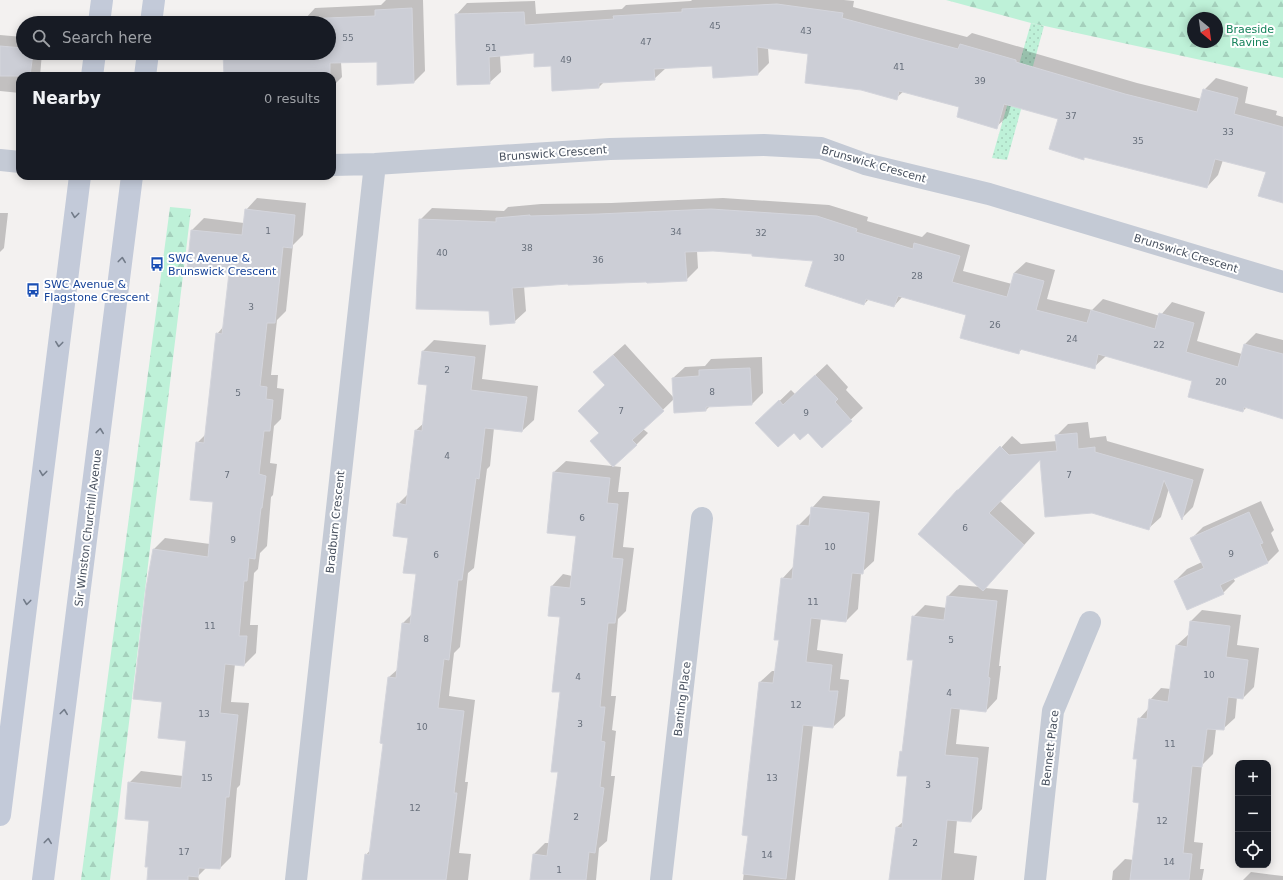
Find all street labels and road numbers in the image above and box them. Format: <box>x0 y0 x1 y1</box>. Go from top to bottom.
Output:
street label: Brunswick Crescent <box>499 143 608 164</box>
street label: Brunswick Crescent <box>820 143 928 186</box>
street label: Brunswick Crescent <box>1132 231 1240 276</box>
street label: Sir Winston Churchill Avenue <box>72 448 105 607</box>
street label: Bradburn Crescent <box>324 469 347 574</box>
street label: Banting Place <box>671 661 694 737</box>
street label: Bennett Place <box>1039 709 1062 787</box>

